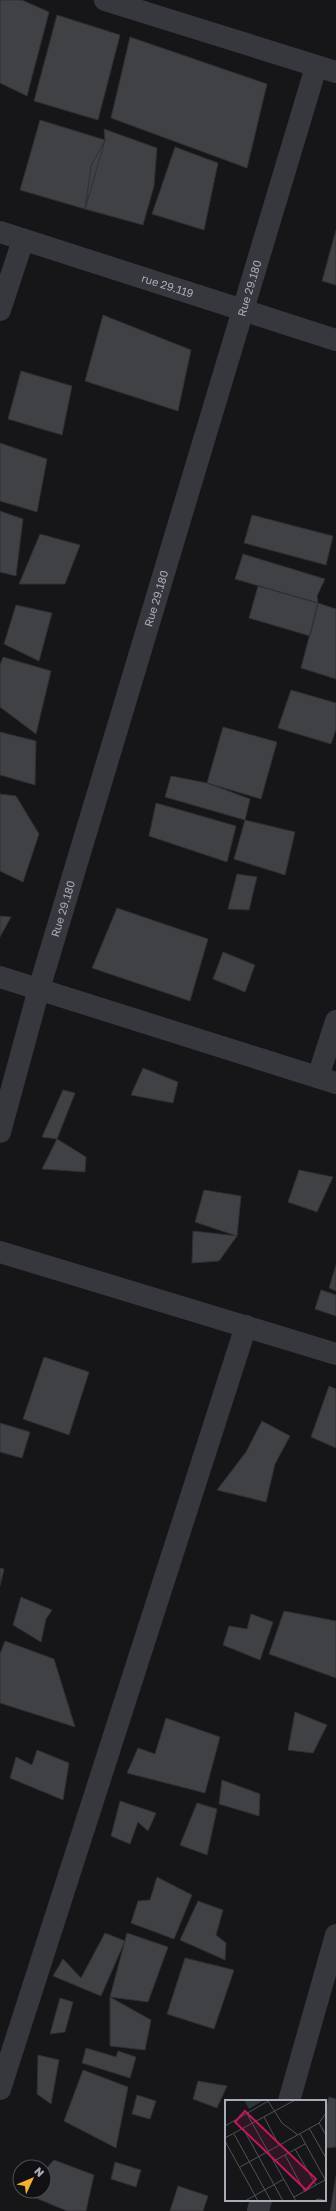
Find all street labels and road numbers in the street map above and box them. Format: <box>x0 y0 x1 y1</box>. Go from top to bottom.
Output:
street label: Rue 29.180 <box>234 258 264 318</box>
street label: rue 29.119 <box>140 271 195 300</box>
street label: Rue 29.180 <box>141 568 171 628</box>
street label: Rue 29.180 <box>48 879 77 938</box>

